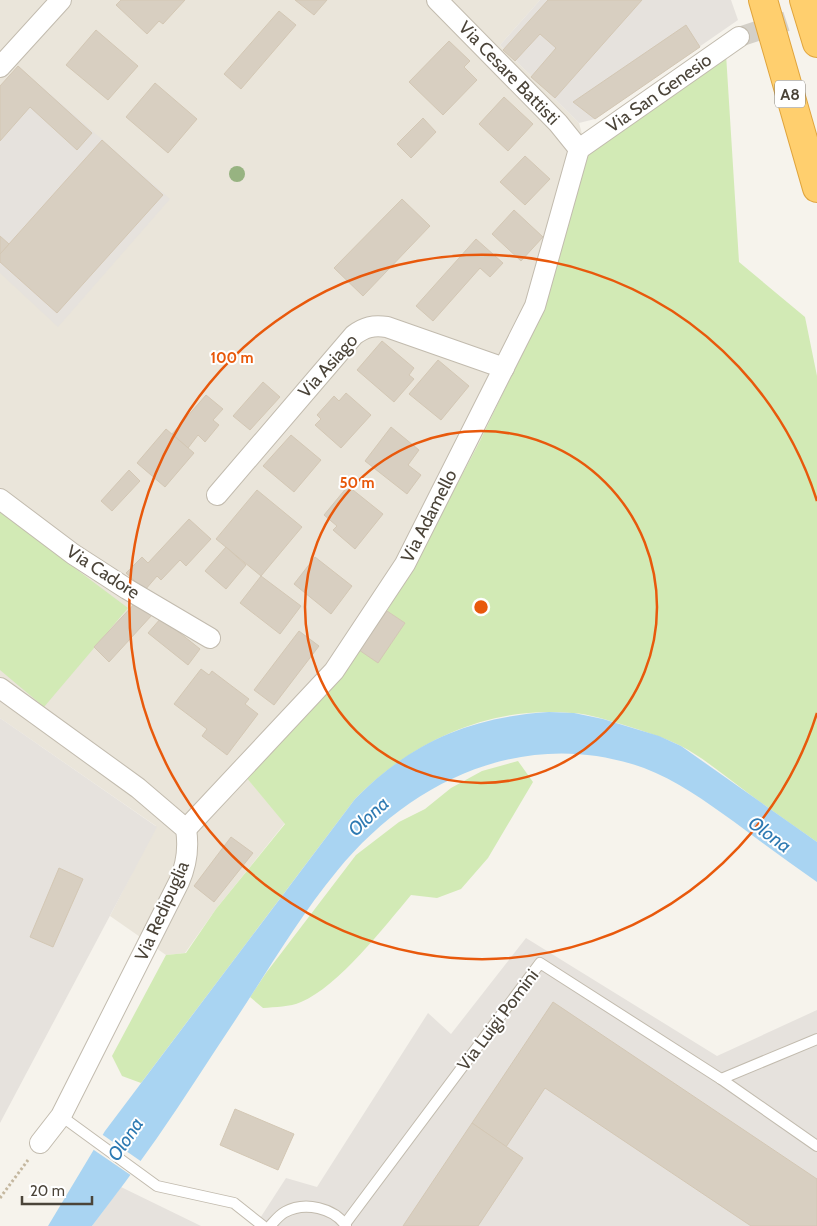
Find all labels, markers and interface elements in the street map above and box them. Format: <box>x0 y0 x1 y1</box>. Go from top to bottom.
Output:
street label: Via Cesare Battisti <box>454 17 564 129</box>
street label: Via San Genesio <box>602 49 716 137</box>
road number: A8 <box>775 80 805 108</box>
street label: Via Asiago <box>294 330 362 402</box>
text: 100 m <box>210 349 254 367</box>
street label: Via Adamello <box>396 466 462 566</box>
text: 50 m <box>339 474 375 492</box>
street label: Via Cadore <box>62 540 144 604</box>
centre of rings <box>472 598 490 616</box>
water label: Olona <box>343 792 394 841</box>
water label: Olona <box>744 811 796 858</box>
street label: Via Redipuglia <box>130 857 194 964</box>
street label: Via Luigi Pomini <box>453 965 543 1075</box>
water label: Olona <box>103 1113 148 1165</box>
scale bar <box>22 1174 92 1206</box>
text: 20 m <box>30 1182 65 1200</box>

